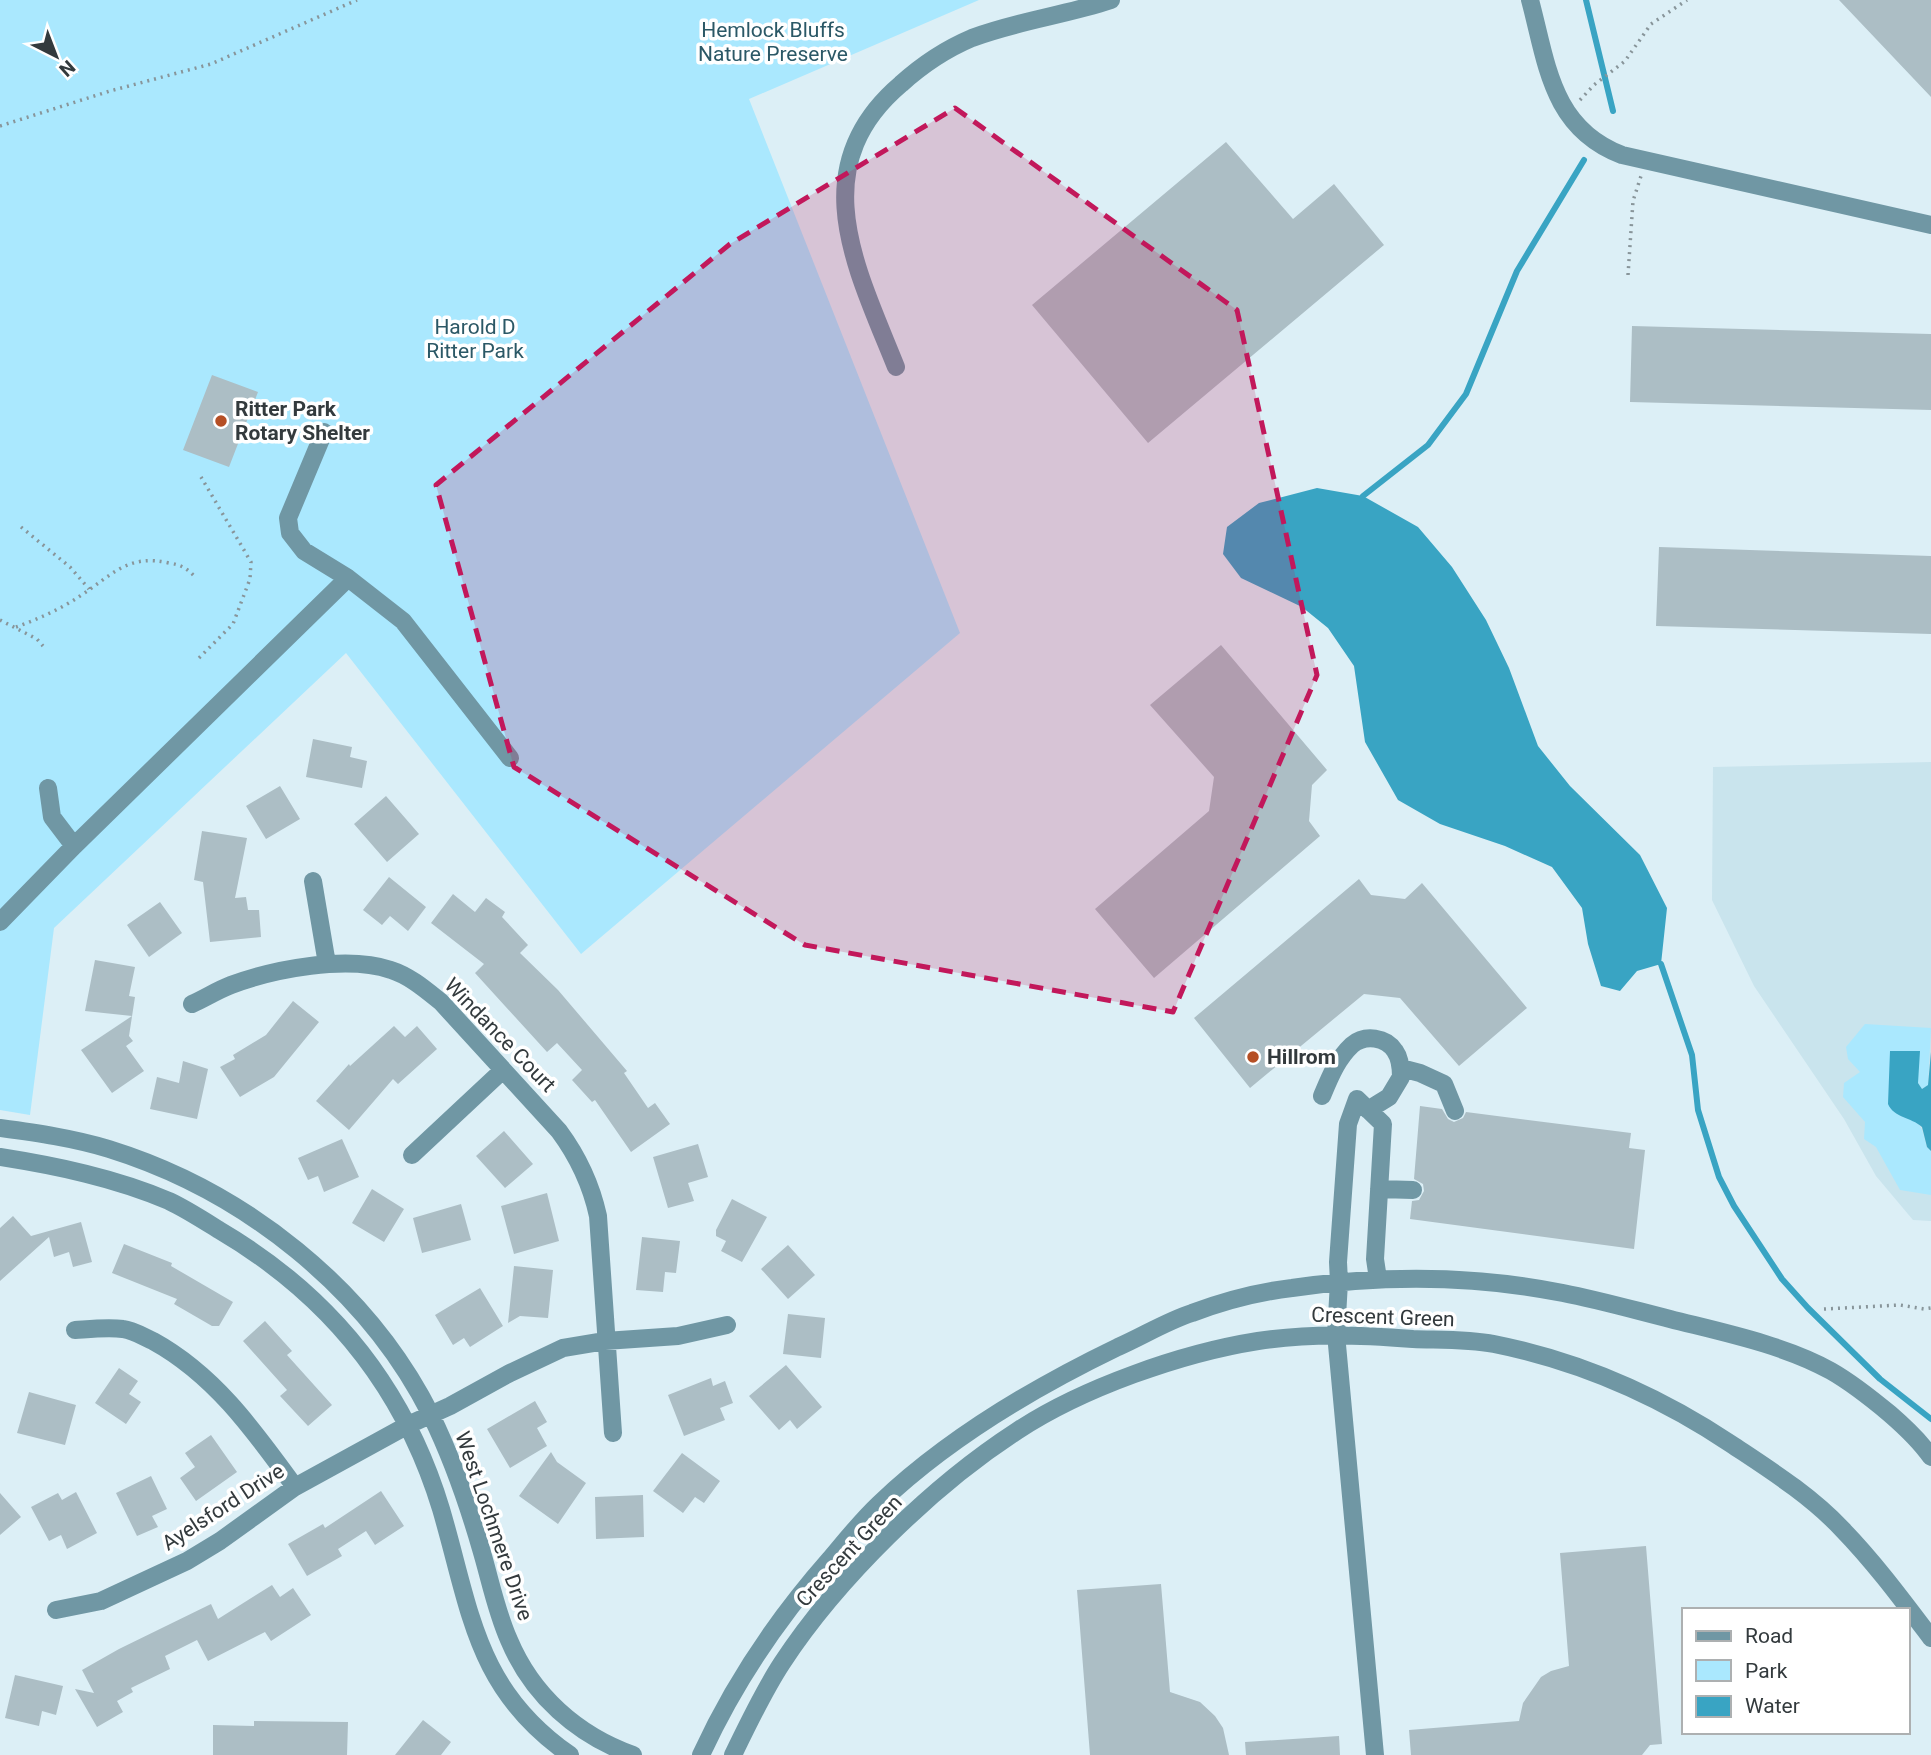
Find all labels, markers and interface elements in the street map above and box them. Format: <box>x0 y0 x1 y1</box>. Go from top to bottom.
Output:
park label: Hemlock Bluffs Nature Preserve <box>698 18 848 66</box>
north arrow <box>21 21 91 91</box>
text: N <box>54 55 80 81</box>
park label: Harold D Ritter Park <box>426 315 524 363</box>
place label: Ritter Park Rotary Shelter <box>235 397 370 445</box>
marker: Ritter Park Rotary Shelter <box>213 413 229 429</box>
street label: Windance Court <box>440 973 561 1097</box>
place label: Hillrom <box>1267 1045 1336 1069</box>
marker: Hillrom <box>1245 1049 1261 1065</box>
street label: Crescent Green <box>1311 1303 1455 1331</box>
street label: West Lochmere Drive <box>450 1428 538 1624</box>
street label: Ayelsford Drive <box>158 1459 288 1555</box>
street label: Crescent Green <box>791 1490 907 1612</box>
legend <box>1682 1608 1910 1734</box>
text: Road <box>1745 1624 1793 1648</box>
text: Park <box>1745 1659 1788 1683</box>
text: Water <box>1745 1694 1800 1718</box>

